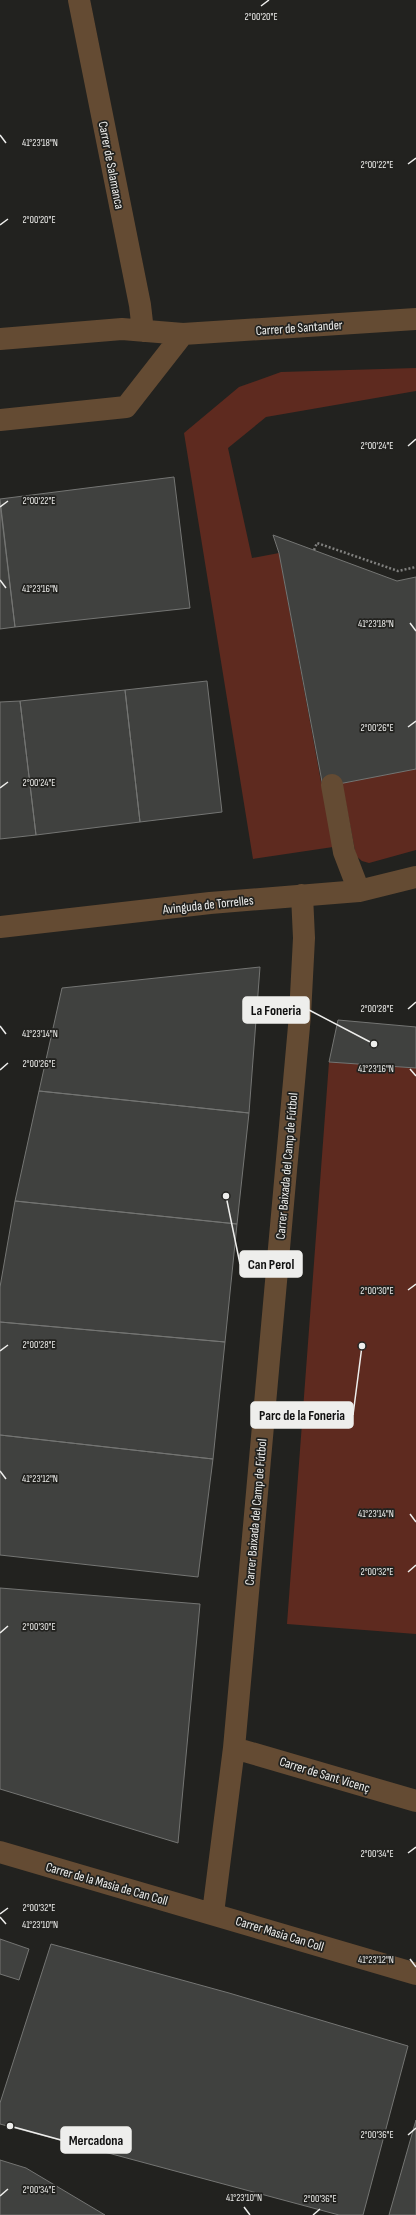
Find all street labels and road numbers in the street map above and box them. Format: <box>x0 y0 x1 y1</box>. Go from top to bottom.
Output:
street label: Carrer de Salamanca <box>95 120 127 210</box>
street label: Carrer de Santander <box>255 317 343 339</box>
street label: Avinguda de Torrelles <box>161 892 255 918</box>
street label: Carrer Baixada del Camp de Fútbol <box>273 1092 301 1240</box>
street label: Carrer Baixada del Camp de Fútbol <box>242 1438 270 1586</box>
street label: Carrer de Sant Vicenç <box>278 1754 372 1796</box>
street label: Carrer de la Masia de Can Coll <box>44 1859 170 1909</box>
street label: Carrer Masia Can Coll <box>234 1913 326 1955</box>

